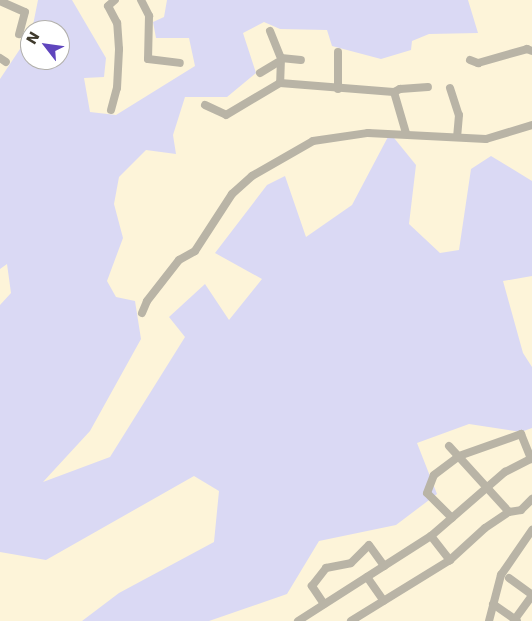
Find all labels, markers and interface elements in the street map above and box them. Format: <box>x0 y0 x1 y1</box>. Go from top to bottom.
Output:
north arrow <box>20 20 70 70</box>
text: N <box>23 29 43 47</box>

